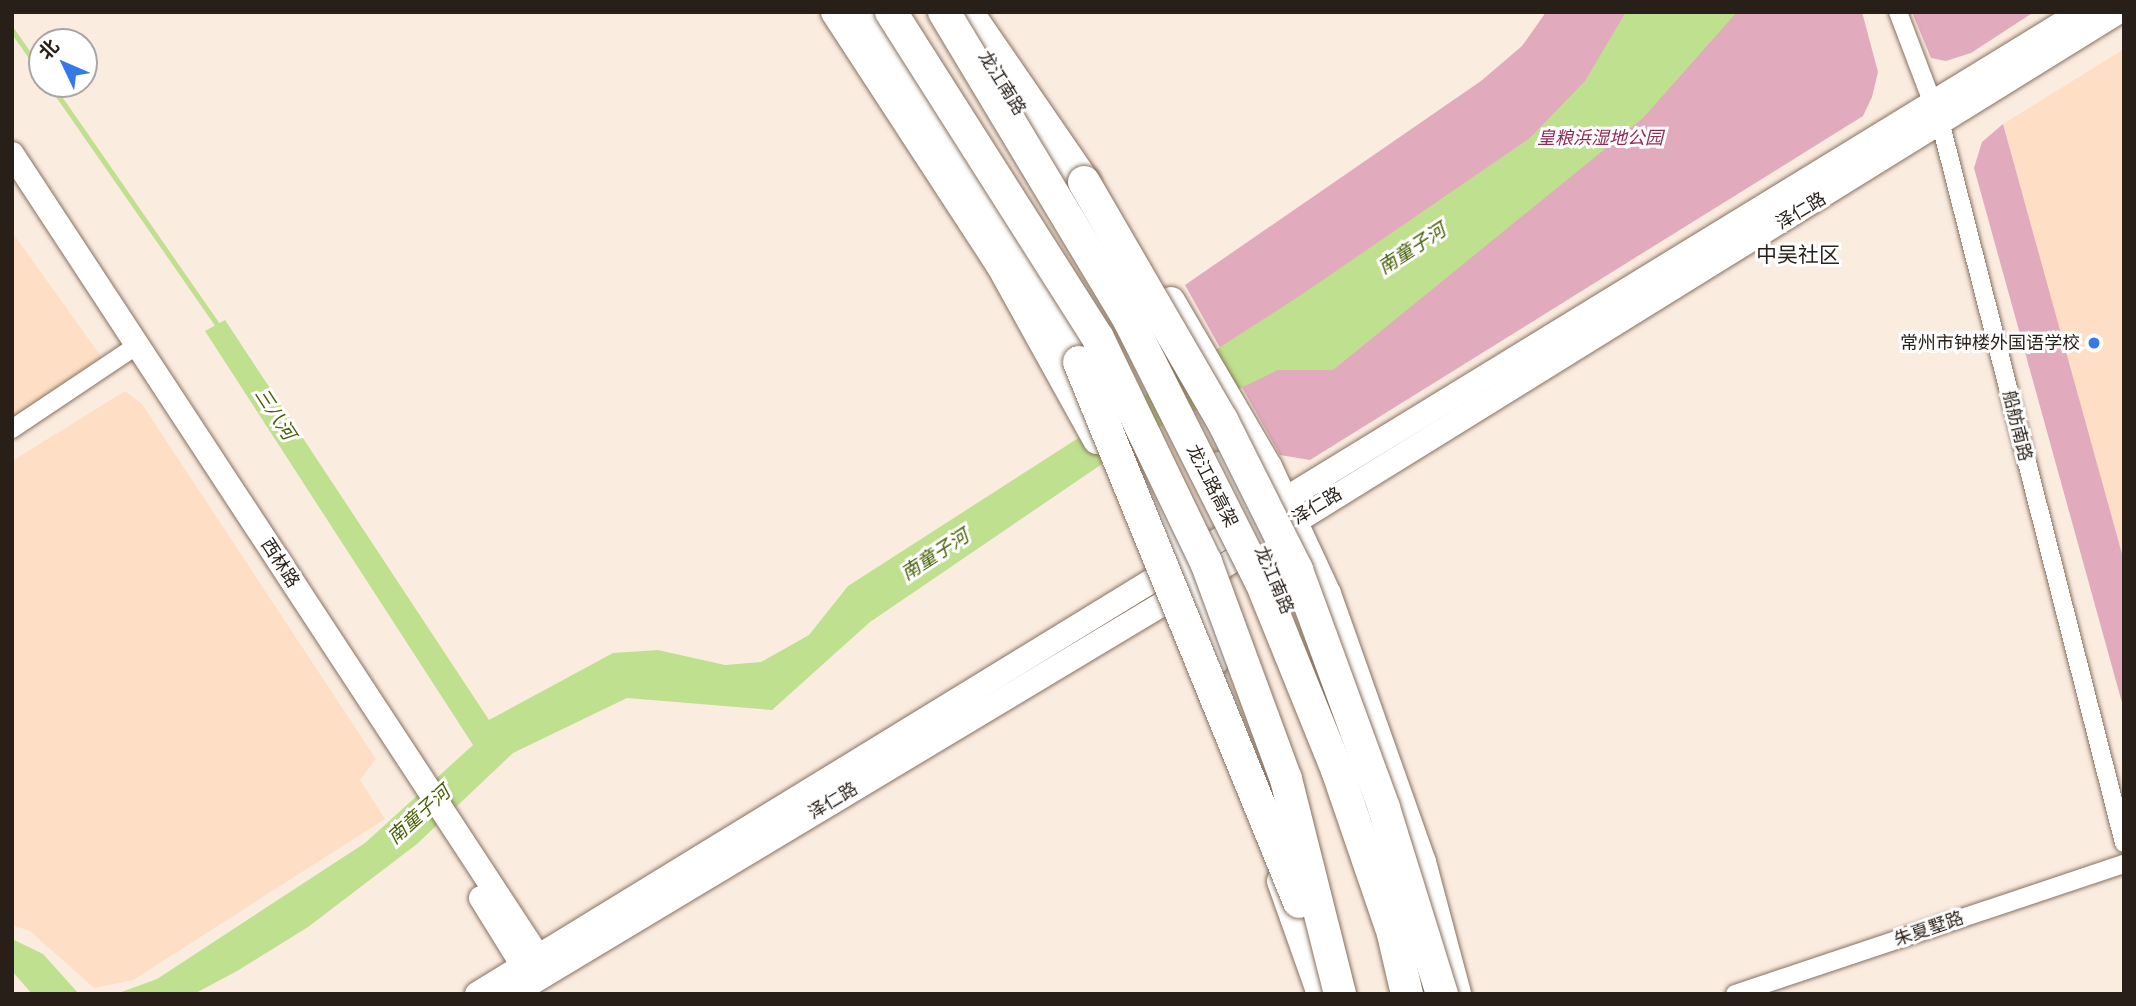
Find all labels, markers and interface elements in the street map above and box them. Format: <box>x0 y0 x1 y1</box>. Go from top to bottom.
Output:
north arrow <box>28 28 98 98</box>
text: 北 <box>35 35 63 64</box>
street label: 龙江南路 <box>974 47 1030 119</box>
park label: 皇粮浜湿地公园 <box>1537 127 1663 149</box>
street label: 泽仁路 <box>1772 188 1830 234</box>
water label: 南童子河 <box>1374 219 1450 279</box>
district label: 中吴社区 <box>1756 242 1840 268</box>
place label: 常州市钟楼外国语学校 <box>1900 332 2080 354</box>
marker: 常州市钟楼外国语学校 <box>2086 335 2102 351</box>
water label: 三八河 <box>250 384 300 444</box>
street label: 船舫南路 <box>1998 388 2036 464</box>
street label: 龙江路高架 <box>1182 441 1242 531</box>
street label: 泽仁路 <box>1288 483 1346 529</box>
water label: 南童子河 <box>897 525 973 585</box>
street label: 西林路 <box>256 534 304 592</box>
street label: 龙江南路 <box>1250 543 1298 617</box>
street label: 泽仁路 <box>804 778 862 824</box>
water label: 南童子河 <box>383 781 455 849</box>
street label: 朱夏墅路 <box>1891 907 1967 951</box>

